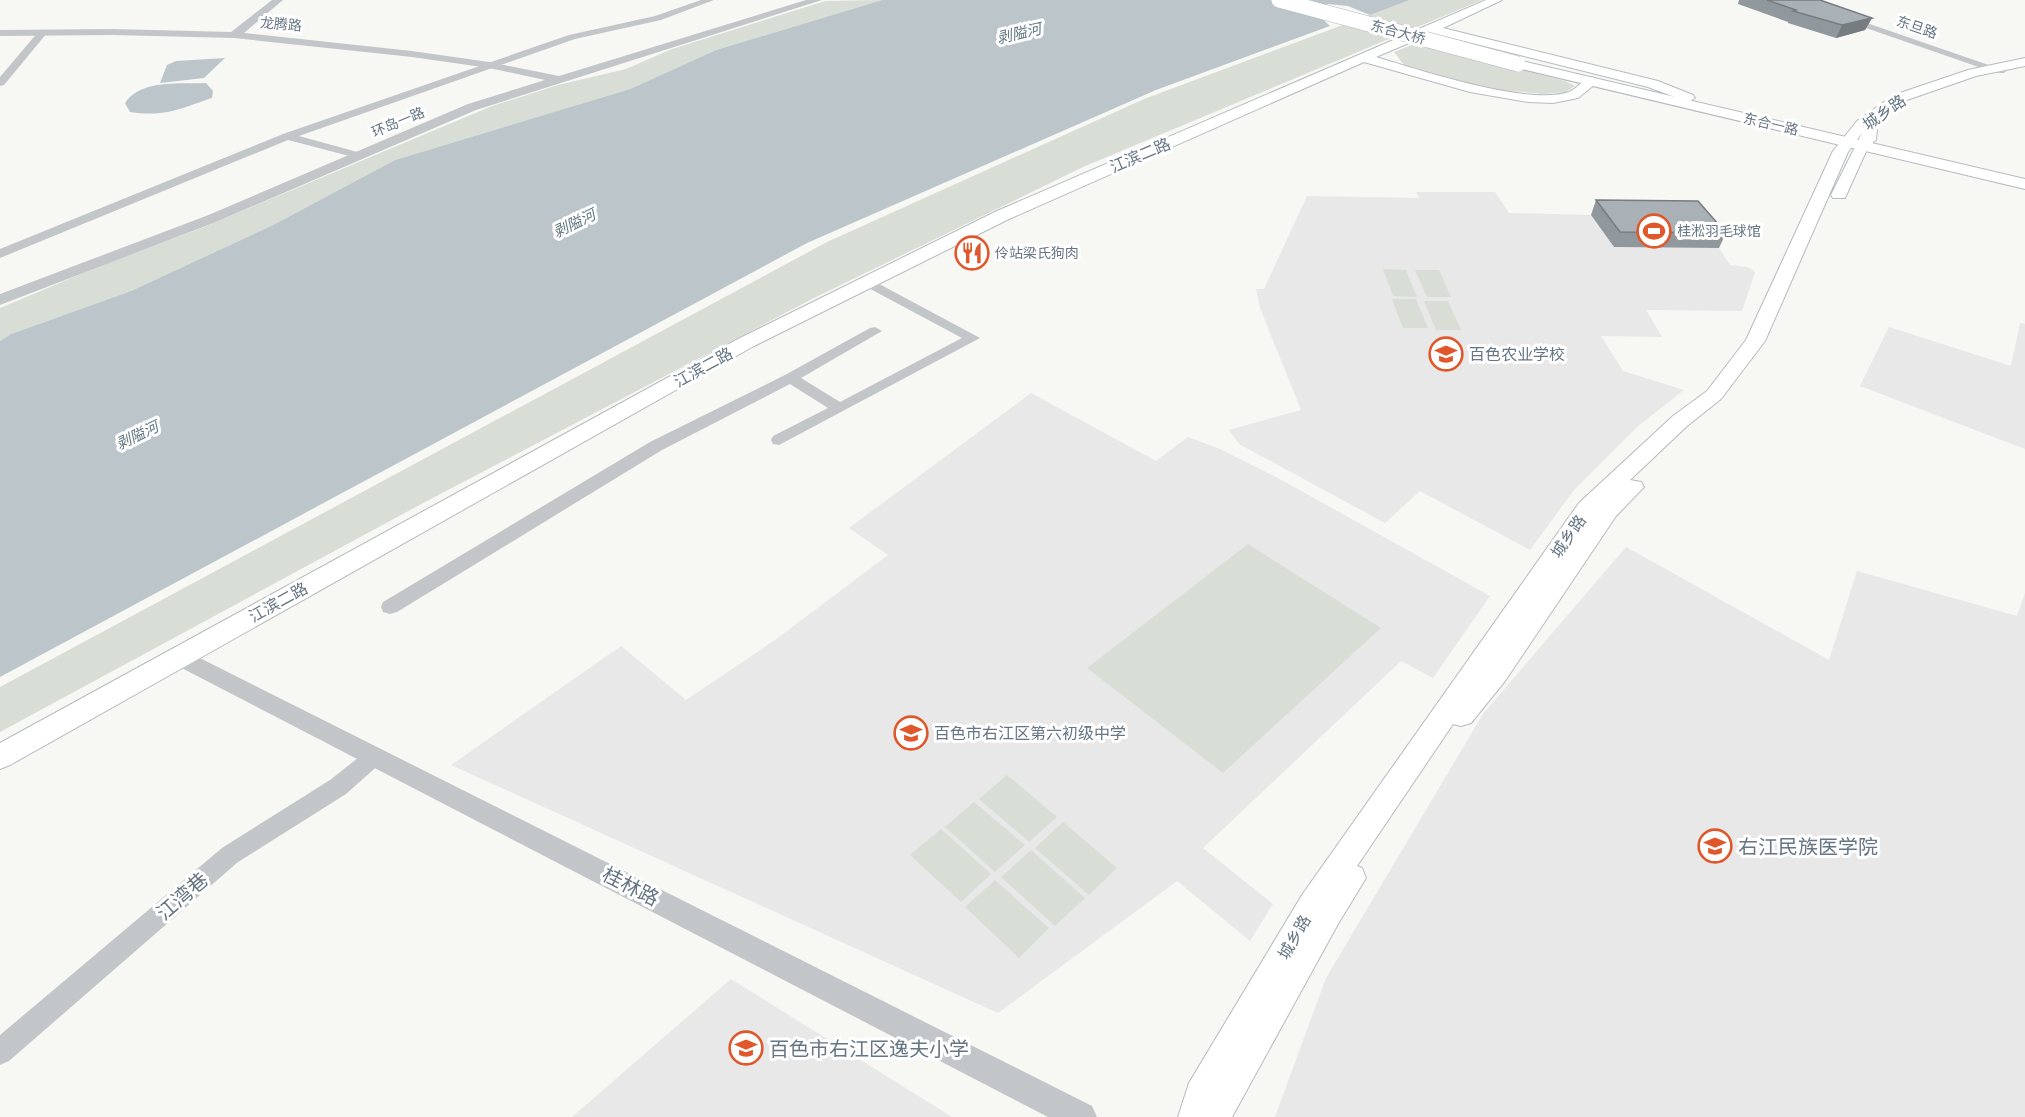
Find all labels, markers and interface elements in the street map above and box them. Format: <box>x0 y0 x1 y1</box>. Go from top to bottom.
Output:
street label: 东旦路 <box>1894 12 1940 42</box>
street label: 龙腾路 <box>259 13 303 35</box>
street label: 东合大桥 <box>1369 16 1427 48</box>
water label: 剥隘河 <box>995 18 1046 47</box>
street label: 城乡路 <box>1859 90 1909 134</box>
street label: 环岛一路 <box>369 103 427 141</box>
street label: 东合一路 <box>1742 109 1800 139</box>
street label: 江滨二路 <box>1107 133 1173 177</box>
water label: 剥隘河 <box>550 203 601 241</box>
sports icon: 桂淞羽毛球馆 <box>1636 213 1672 249</box>
place label: 桂淞羽毛球馆 <box>1677 222 1761 240</box>
restaurant icon: 伶站梁氏狗肉 <box>954 235 990 271</box>
place label: 伶站梁氏狗肉 <box>995 244 1079 262</box>
school or university icon: 百色农业学校 <box>1428 336 1464 372</box>
street label: 江滨二路 <box>670 343 736 391</box>
place label: 百色农业学校 <box>1469 344 1565 364</box>
water label: 剥隘河 <box>113 415 164 453</box>
street label: 城乡路 <box>1546 511 1590 561</box>
street label: 江滨二路 <box>245 578 311 626</box>
school or university icon: 百色市右江区第六初级中学 <box>893 715 929 751</box>
place label: 百色市右江区第六初级中学 <box>934 723 1126 743</box>
school or university icon: 右江民族医学院 <box>1697 828 1733 864</box>
place label: 右江民族医学院 <box>1738 833 1878 860</box>
street label: 桂林路 <box>598 860 664 912</box>
street label: 江湾巷 <box>151 866 213 926</box>
street label: 城乡路 <box>1273 911 1315 963</box>
school or university icon: 百色市右江区逸夫小学 <box>728 1030 764 1066</box>
place label: 百色市右江区逸夫小学 <box>769 1035 969 1062</box>

